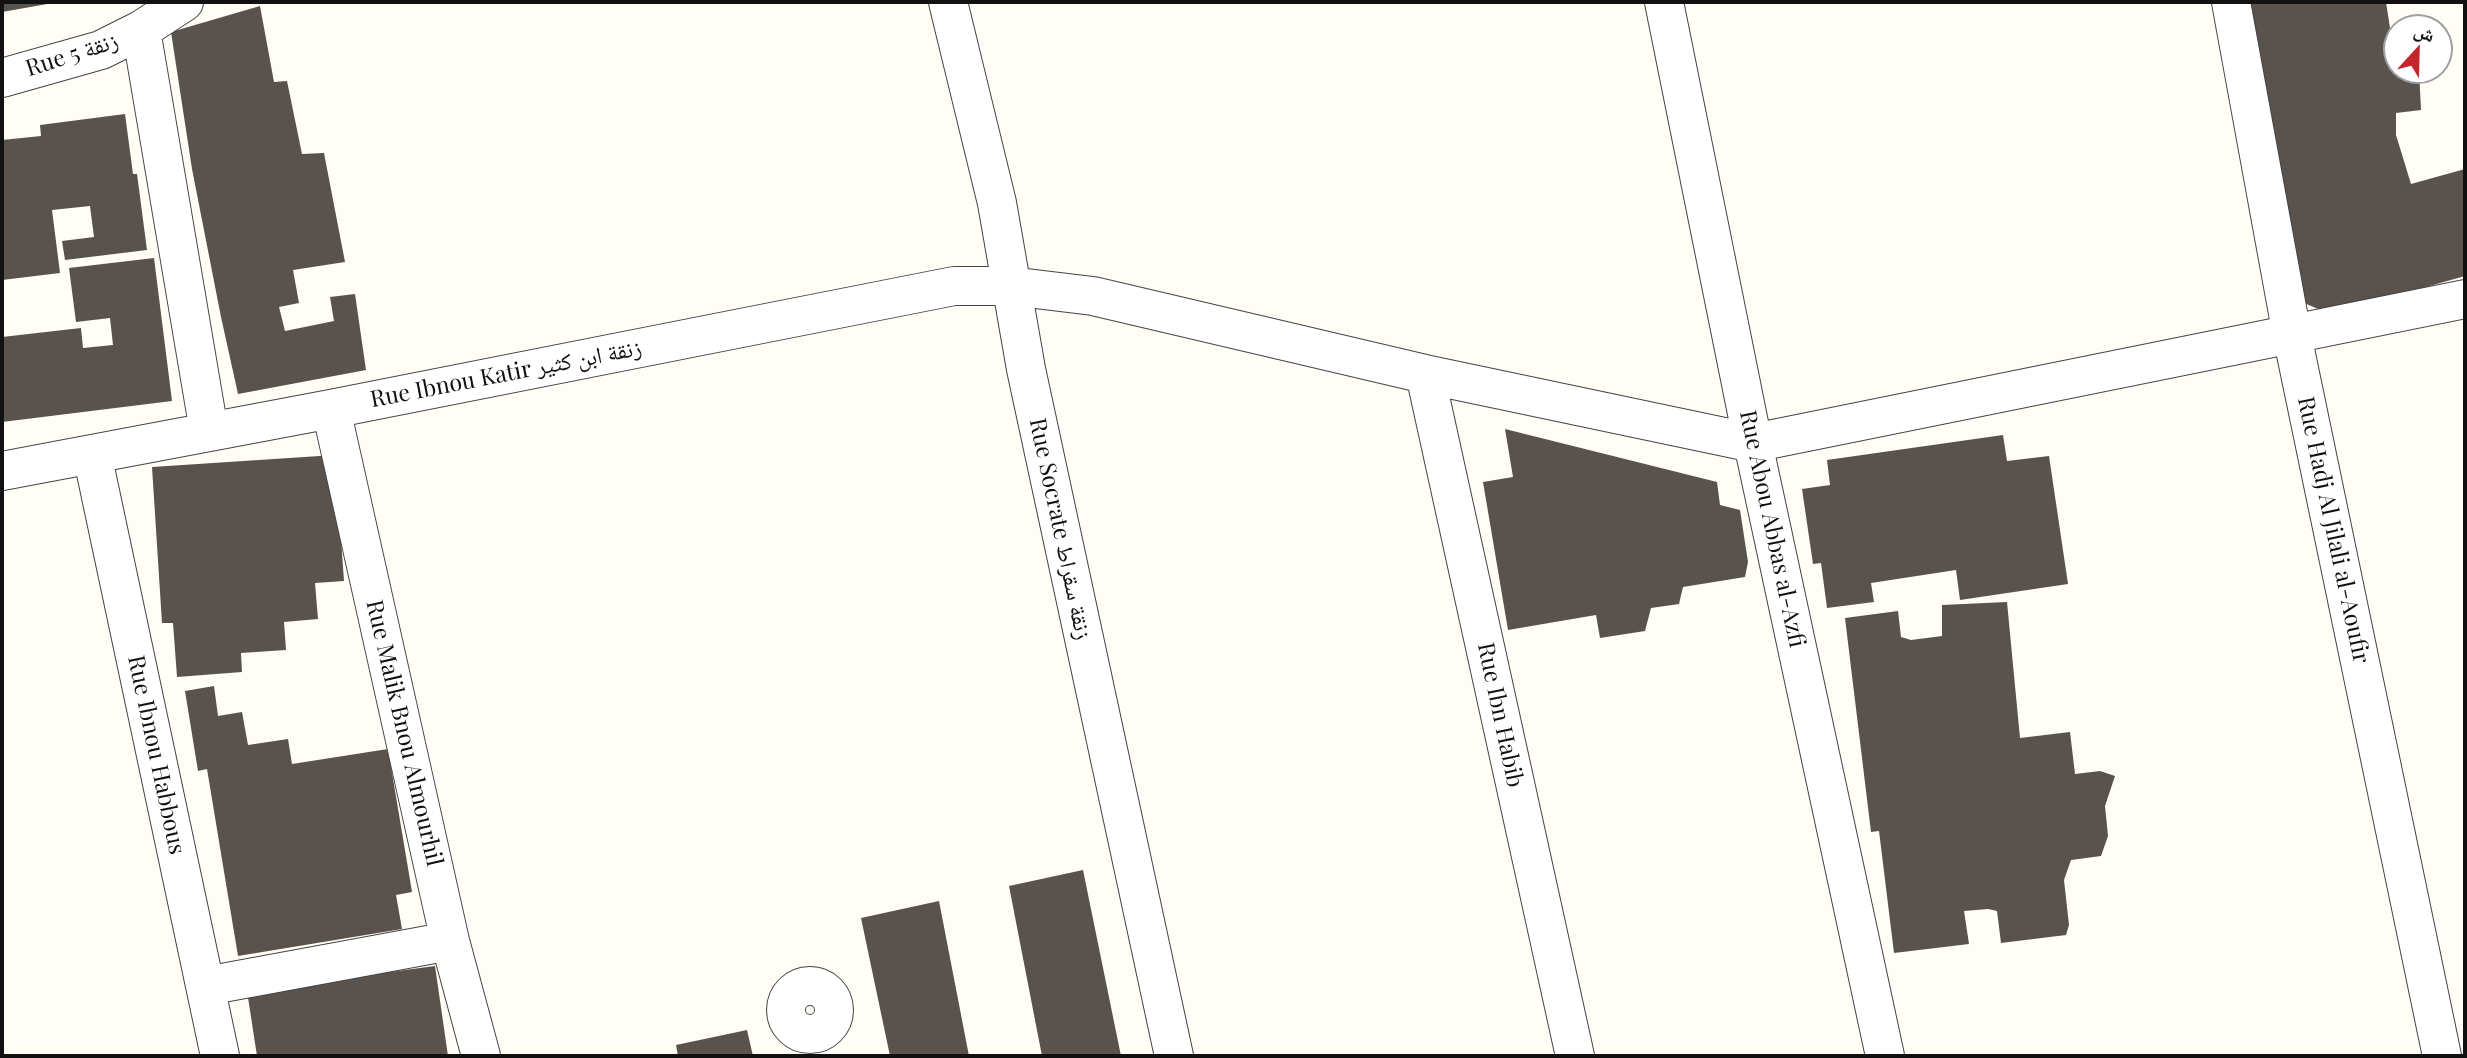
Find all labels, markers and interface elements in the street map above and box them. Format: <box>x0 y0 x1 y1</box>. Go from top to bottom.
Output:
north arrow <box>2383 14 2453 84</box>
text: ش <box>2411 16 2439 47</box>
street label: Rue 5 زنقة <box>22 27 122 83</box>
street label: Rue Ibnou Katir زنقة ابن كثير <box>368 334 644 414</box>
street label: Rue Hadj Al Jilali al-Aoufir <box>2291 394 2375 666</box>
street label: Rue Abou Abbas al-Azfi <box>1733 408 1811 650</box>
street label: Rue Socrate زنقة سقراط <box>1023 416 1097 642</box>
street label: Rue Malik Bnou Almourhil <box>360 597 448 869</box>
street label: Rue Ibn Habib <box>1471 640 1529 790</box>
street label: Rue Ibnou Habbous <box>121 653 191 857</box>

